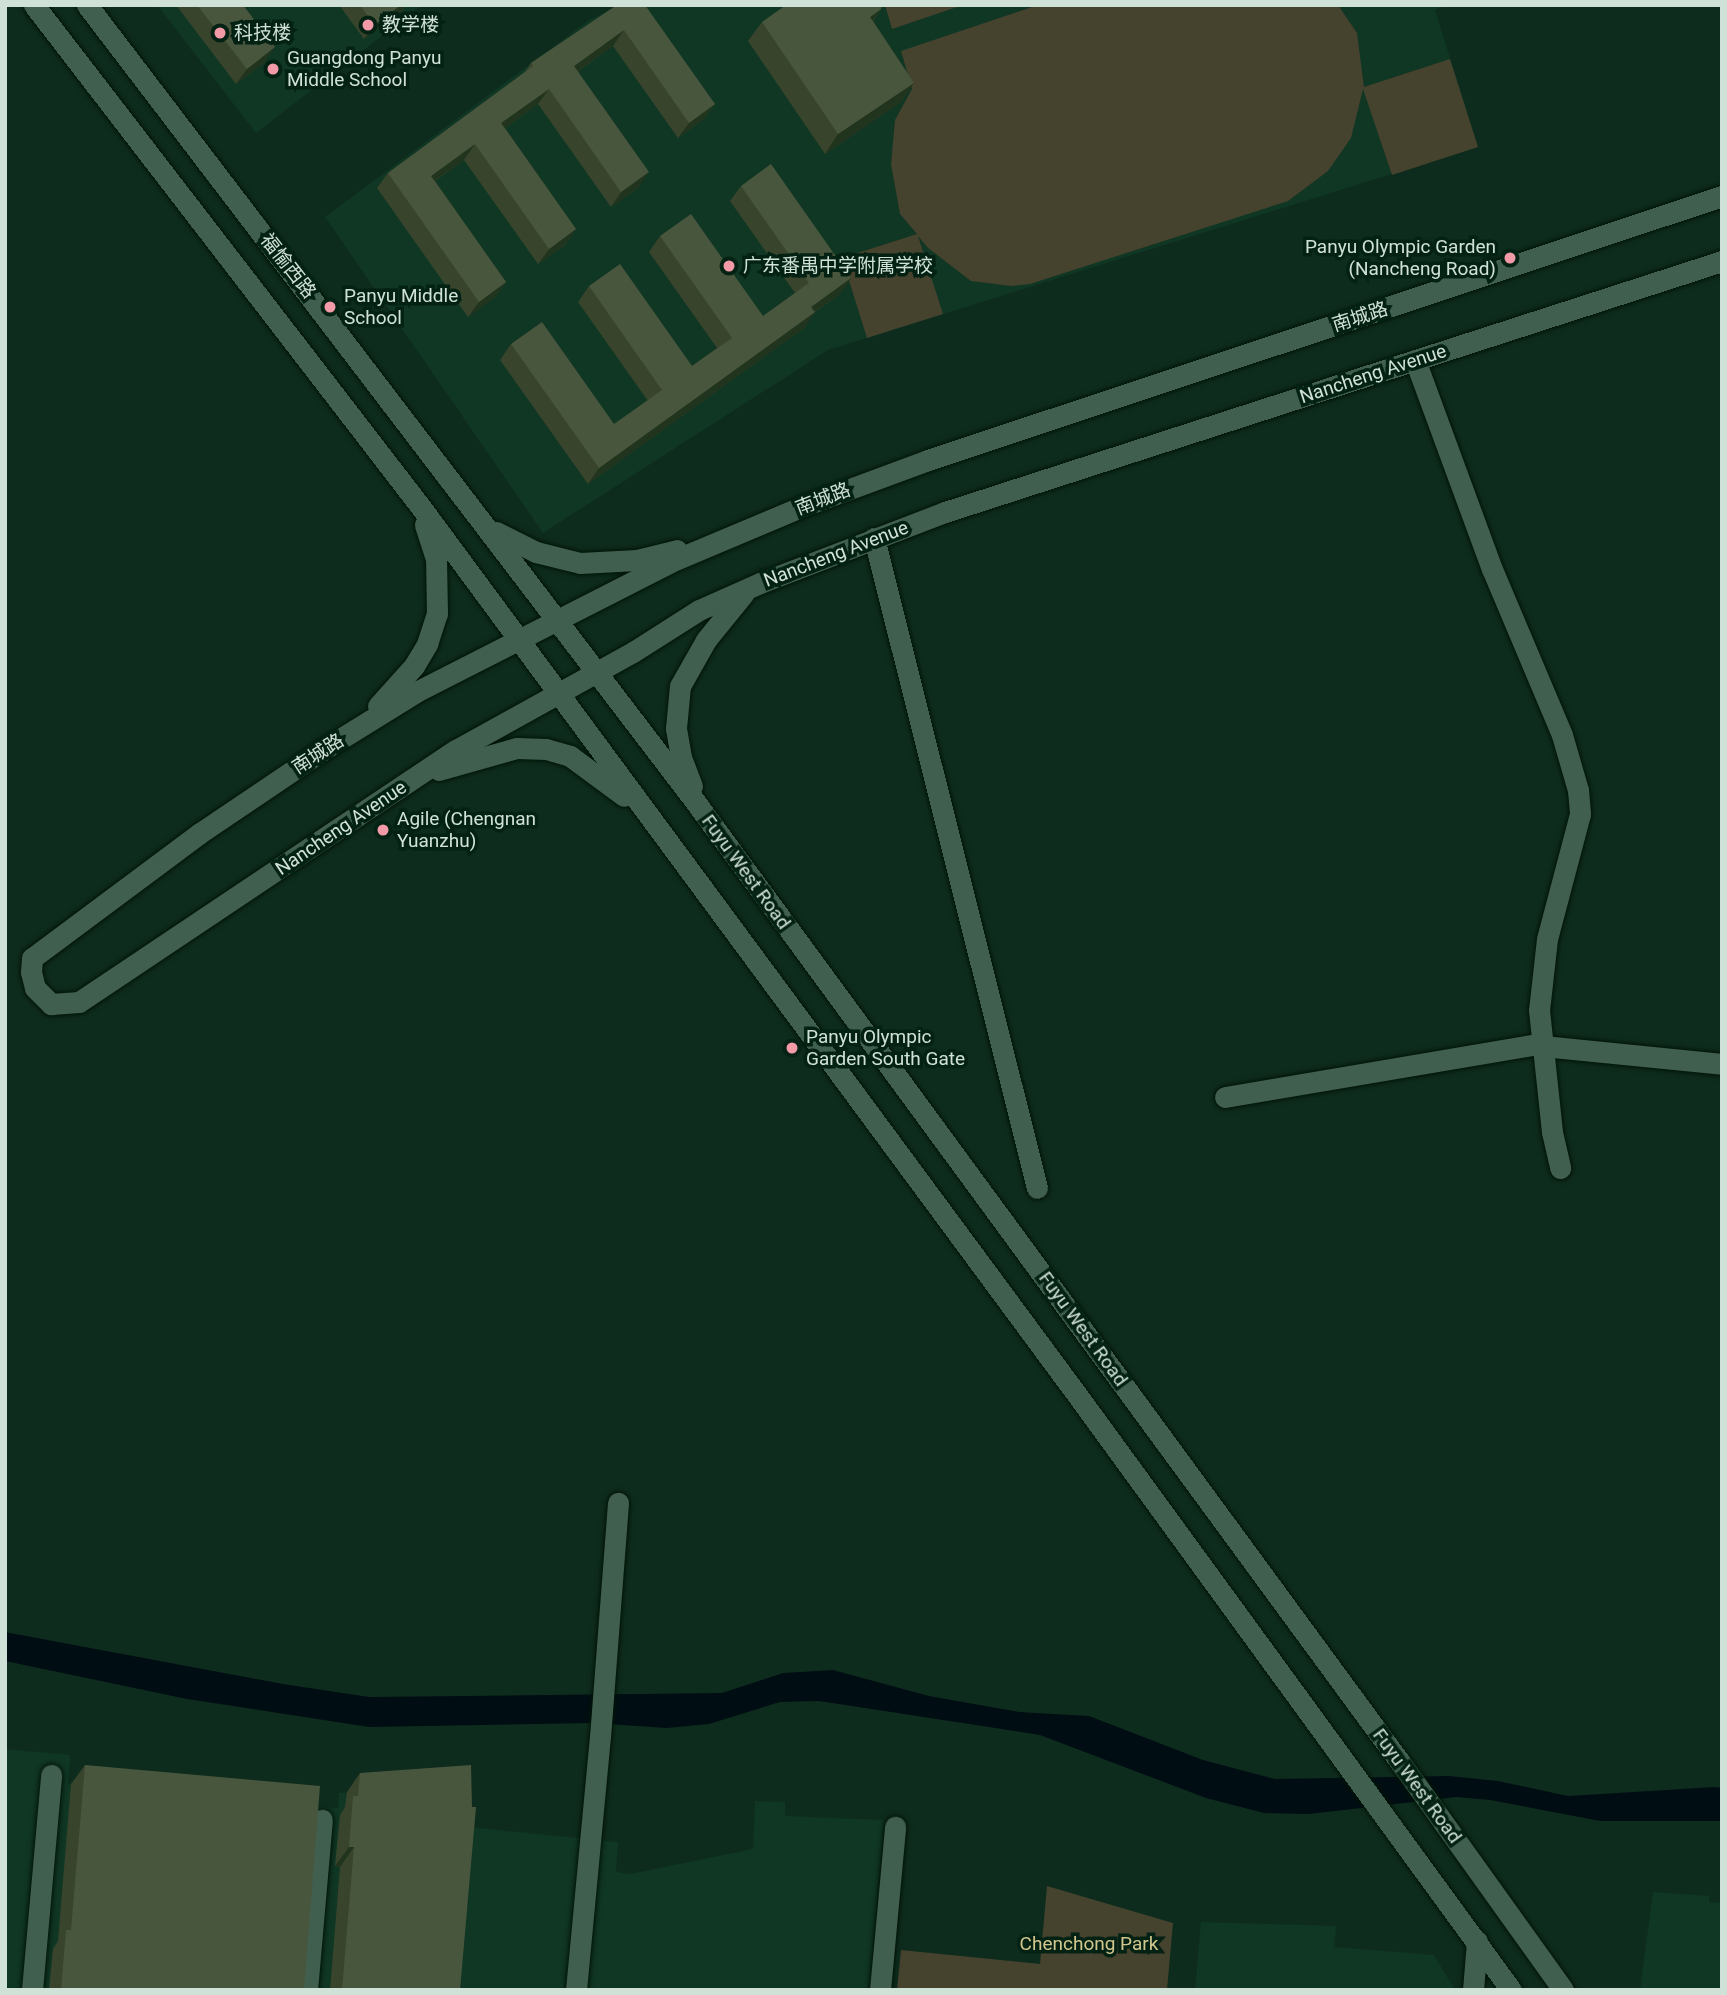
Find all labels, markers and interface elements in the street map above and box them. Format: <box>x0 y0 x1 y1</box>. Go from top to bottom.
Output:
place label: 教学楼 <box>382 14 439 36</box>
marker: 教学楼 <box>360 17 376 33</box>
place label: 科技楼 <box>234 22 291 44</box>
marker: 科技楼 <box>212 25 228 41</box>
place label: Guangdong Panyu Middle School <box>287 47 442 91</box>
marker: Guangdong Panyu Middle School <box>265 61 281 77</box>
street label: 福愉西路 <box>256 229 320 303</box>
place label: Panyu Olympic Garden (Nancheng Road) <box>1305 236 1496 280</box>
marker: Panyu Olympic Garden (Nancheng Road) <box>1502 250 1518 266</box>
place label: 广东番禺中学附属学校 <box>743 255 933 277</box>
marker: 广东番禺中学附属学校 <box>721 258 737 274</box>
place label: Panyu Middle School <box>344 285 458 329</box>
street label: 南城路 <box>1329 297 1391 337</box>
marker: Panyu Middle School <box>322 299 338 315</box>
street label: Nancheng Avenue <box>1297 340 1449 408</box>
street label: 南城路 <box>792 478 854 520</box>
street label: Nancheng Avenue <box>761 516 911 592</box>
street label: 南城路 <box>288 729 348 779</box>
street label: Nancheng Avenue <box>271 776 411 880</box>
place label: Agile (Chengnan Yuanzhu) <box>397 808 536 852</box>
street label: Fuyu West Road <box>697 810 795 934</box>
marker: Agile (Chengnan Yuanzhu) <box>375 822 391 838</box>
place label: Panyu Olympic Garden South Gate <box>806 1026 965 1070</box>
marker: Panyu Olympic Garden South Gate <box>784 1040 800 1056</box>
street label: Fuyu West Road <box>1034 1267 1132 1391</box>
street label: Fuyu West Road <box>1368 1724 1466 1848</box>
park label: Chenchong Park <box>1020 1933 1158 1955</box>

